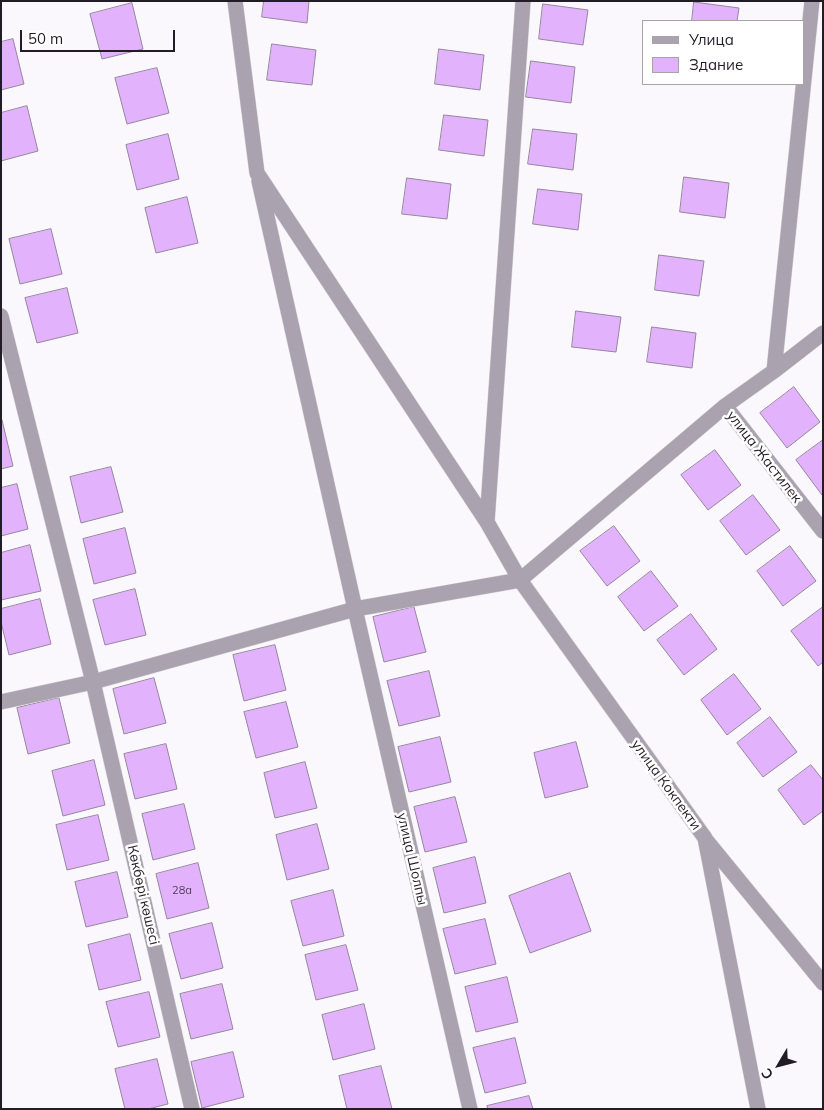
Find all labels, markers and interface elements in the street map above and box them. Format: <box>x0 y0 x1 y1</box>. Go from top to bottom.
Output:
scale bar <box>22 20 178 52</box>
legend <box>642 20 804 85</box>
text: 50 m <box>28 29 63 48</box>
text: Улица <box>689 30 734 49</box>
text: Здание <box>689 55 743 74</box>
street label: улица Жастилек <box>723 408 805 506</box>
street label: улица Кокпекти <box>628 737 704 833</box>
street label: улица Шолпы <box>393 811 431 907</box>
street label: Көкбөрі көшесі <box>123 843 163 947</box>
house number: 28а <box>172 884 192 898</box>
north arrow <box>754 1040 804 1090</box>
text: С <box>757 1065 777 1083</box>

